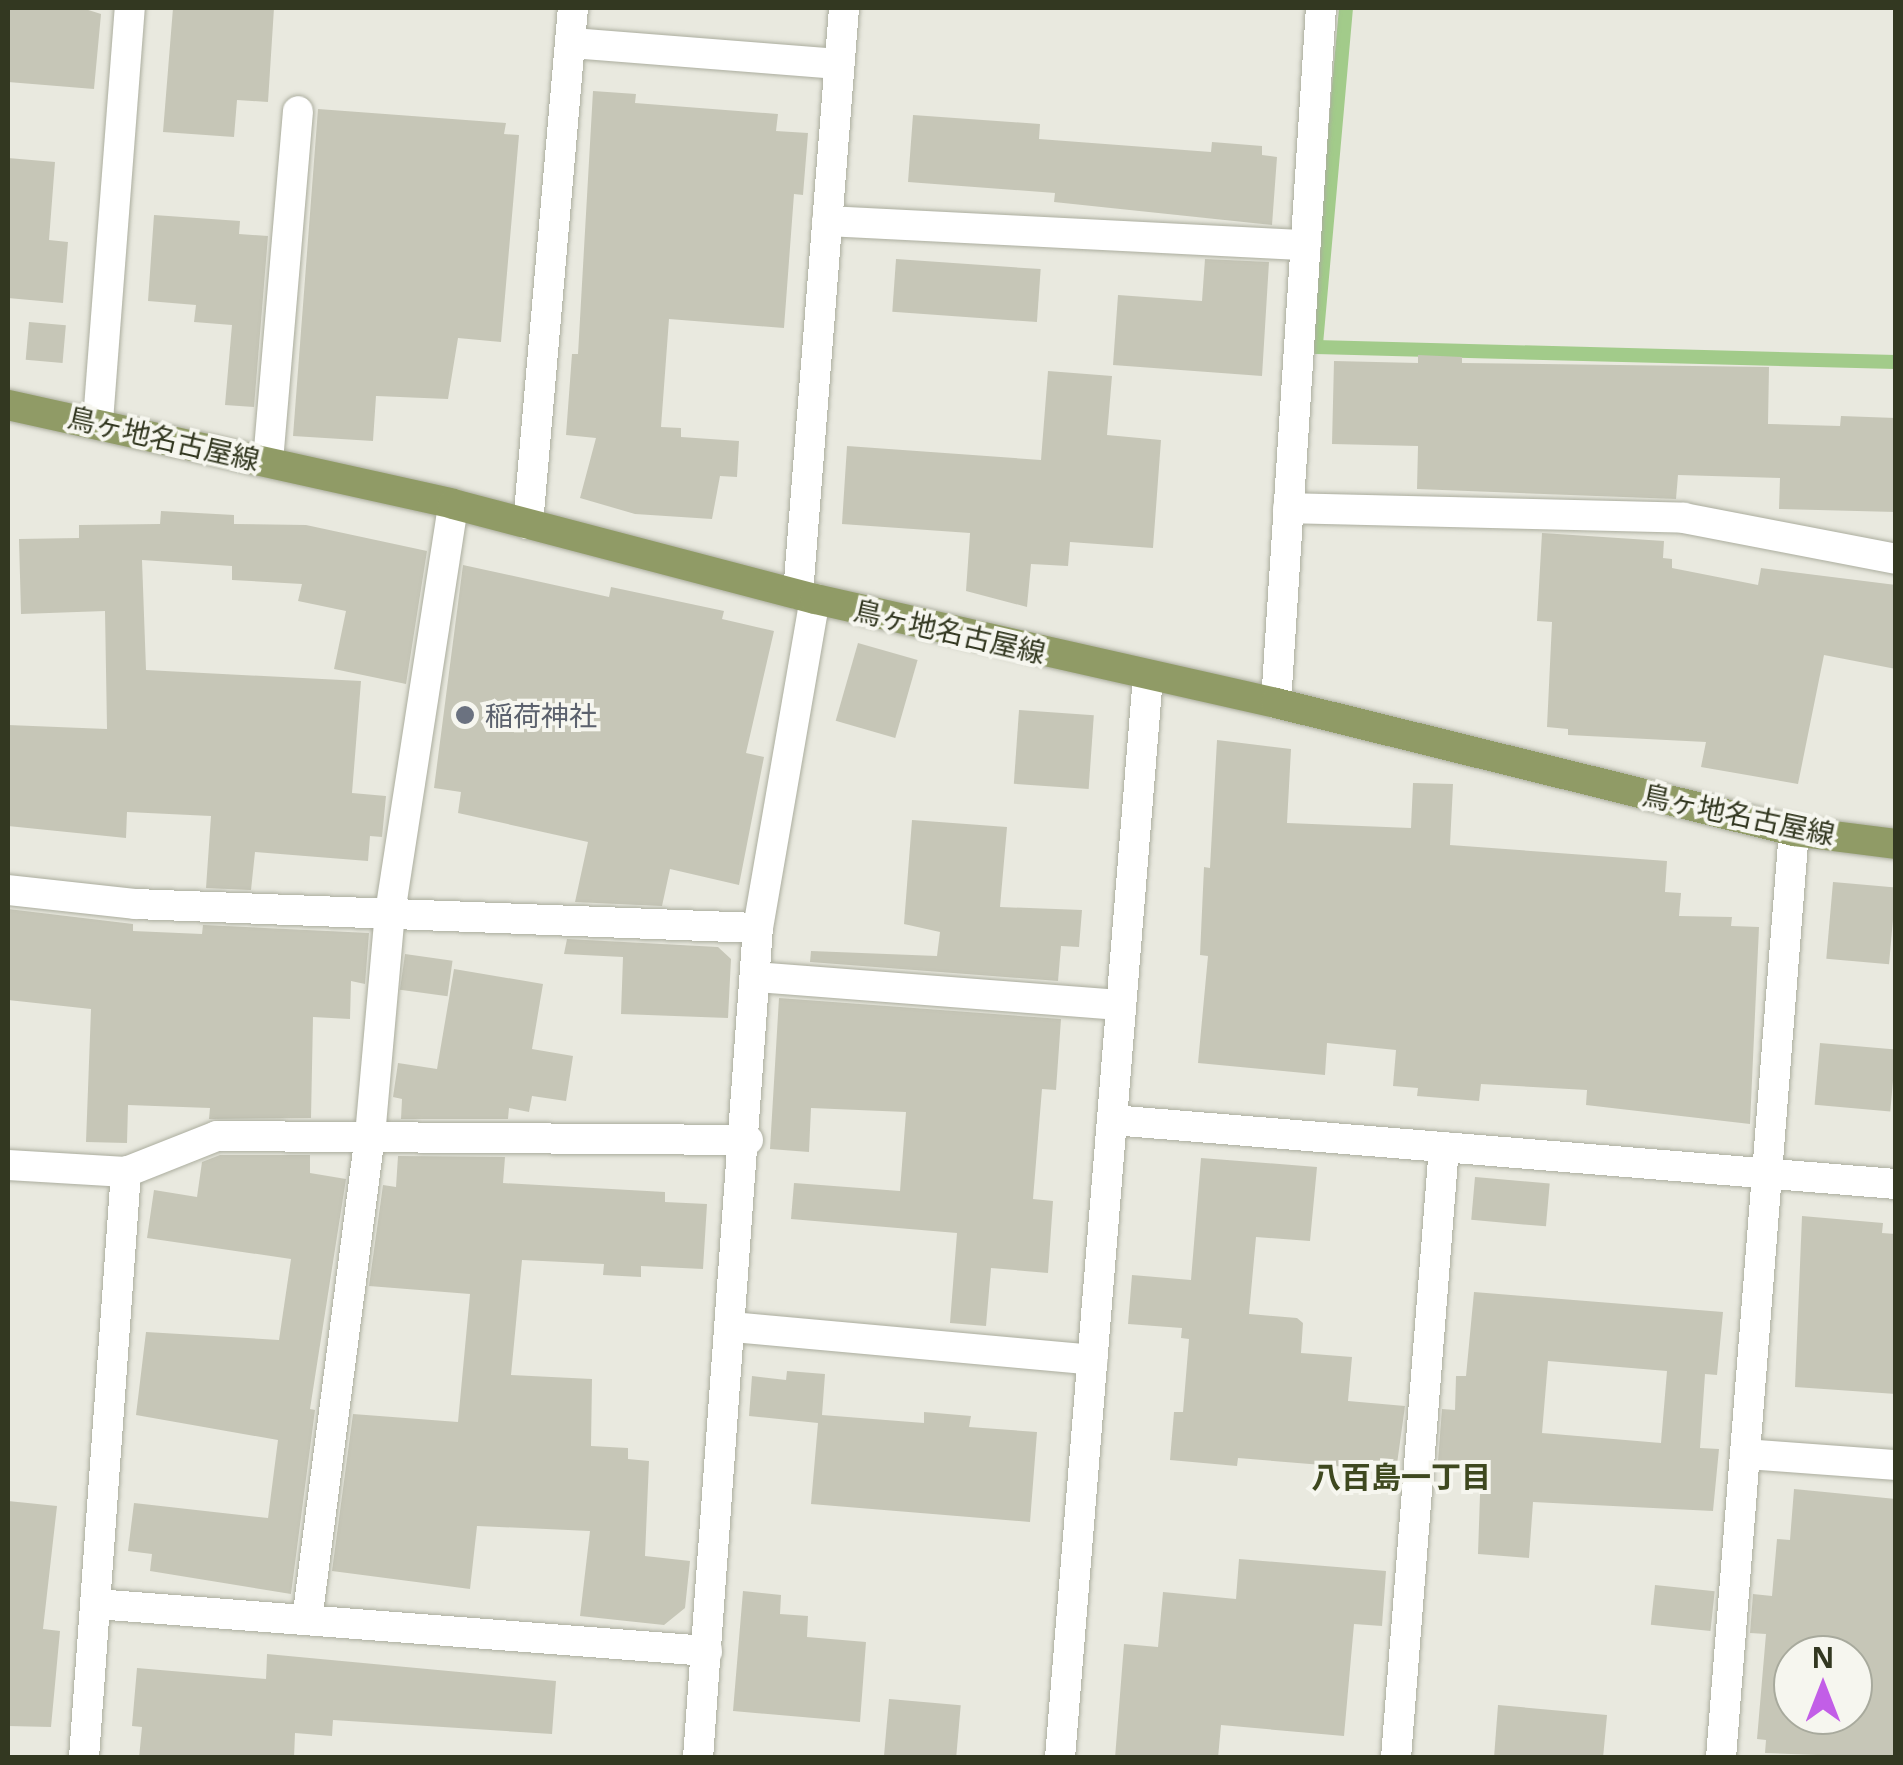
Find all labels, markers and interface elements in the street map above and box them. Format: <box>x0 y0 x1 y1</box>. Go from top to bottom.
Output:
street label: 鳥ヶ地名古屋線 <box>65 400 263 476</box>
street label: 鳥ヶ地名古屋線 <box>851 593 1049 669</box>
place label: 稲荷神社 <box>485 698 597 732</box>
marker: 稲荷神社 <box>454 704 476 726</box>
street label: 鳥ヶ地名古屋線 <box>1640 777 1838 851</box>
district label: 八百島一丁目 <box>1311 1459 1491 1495</box>
north arrow <box>1773 1635 1873 1735</box>
text: N <box>1812 1638 1834 1676</box>

